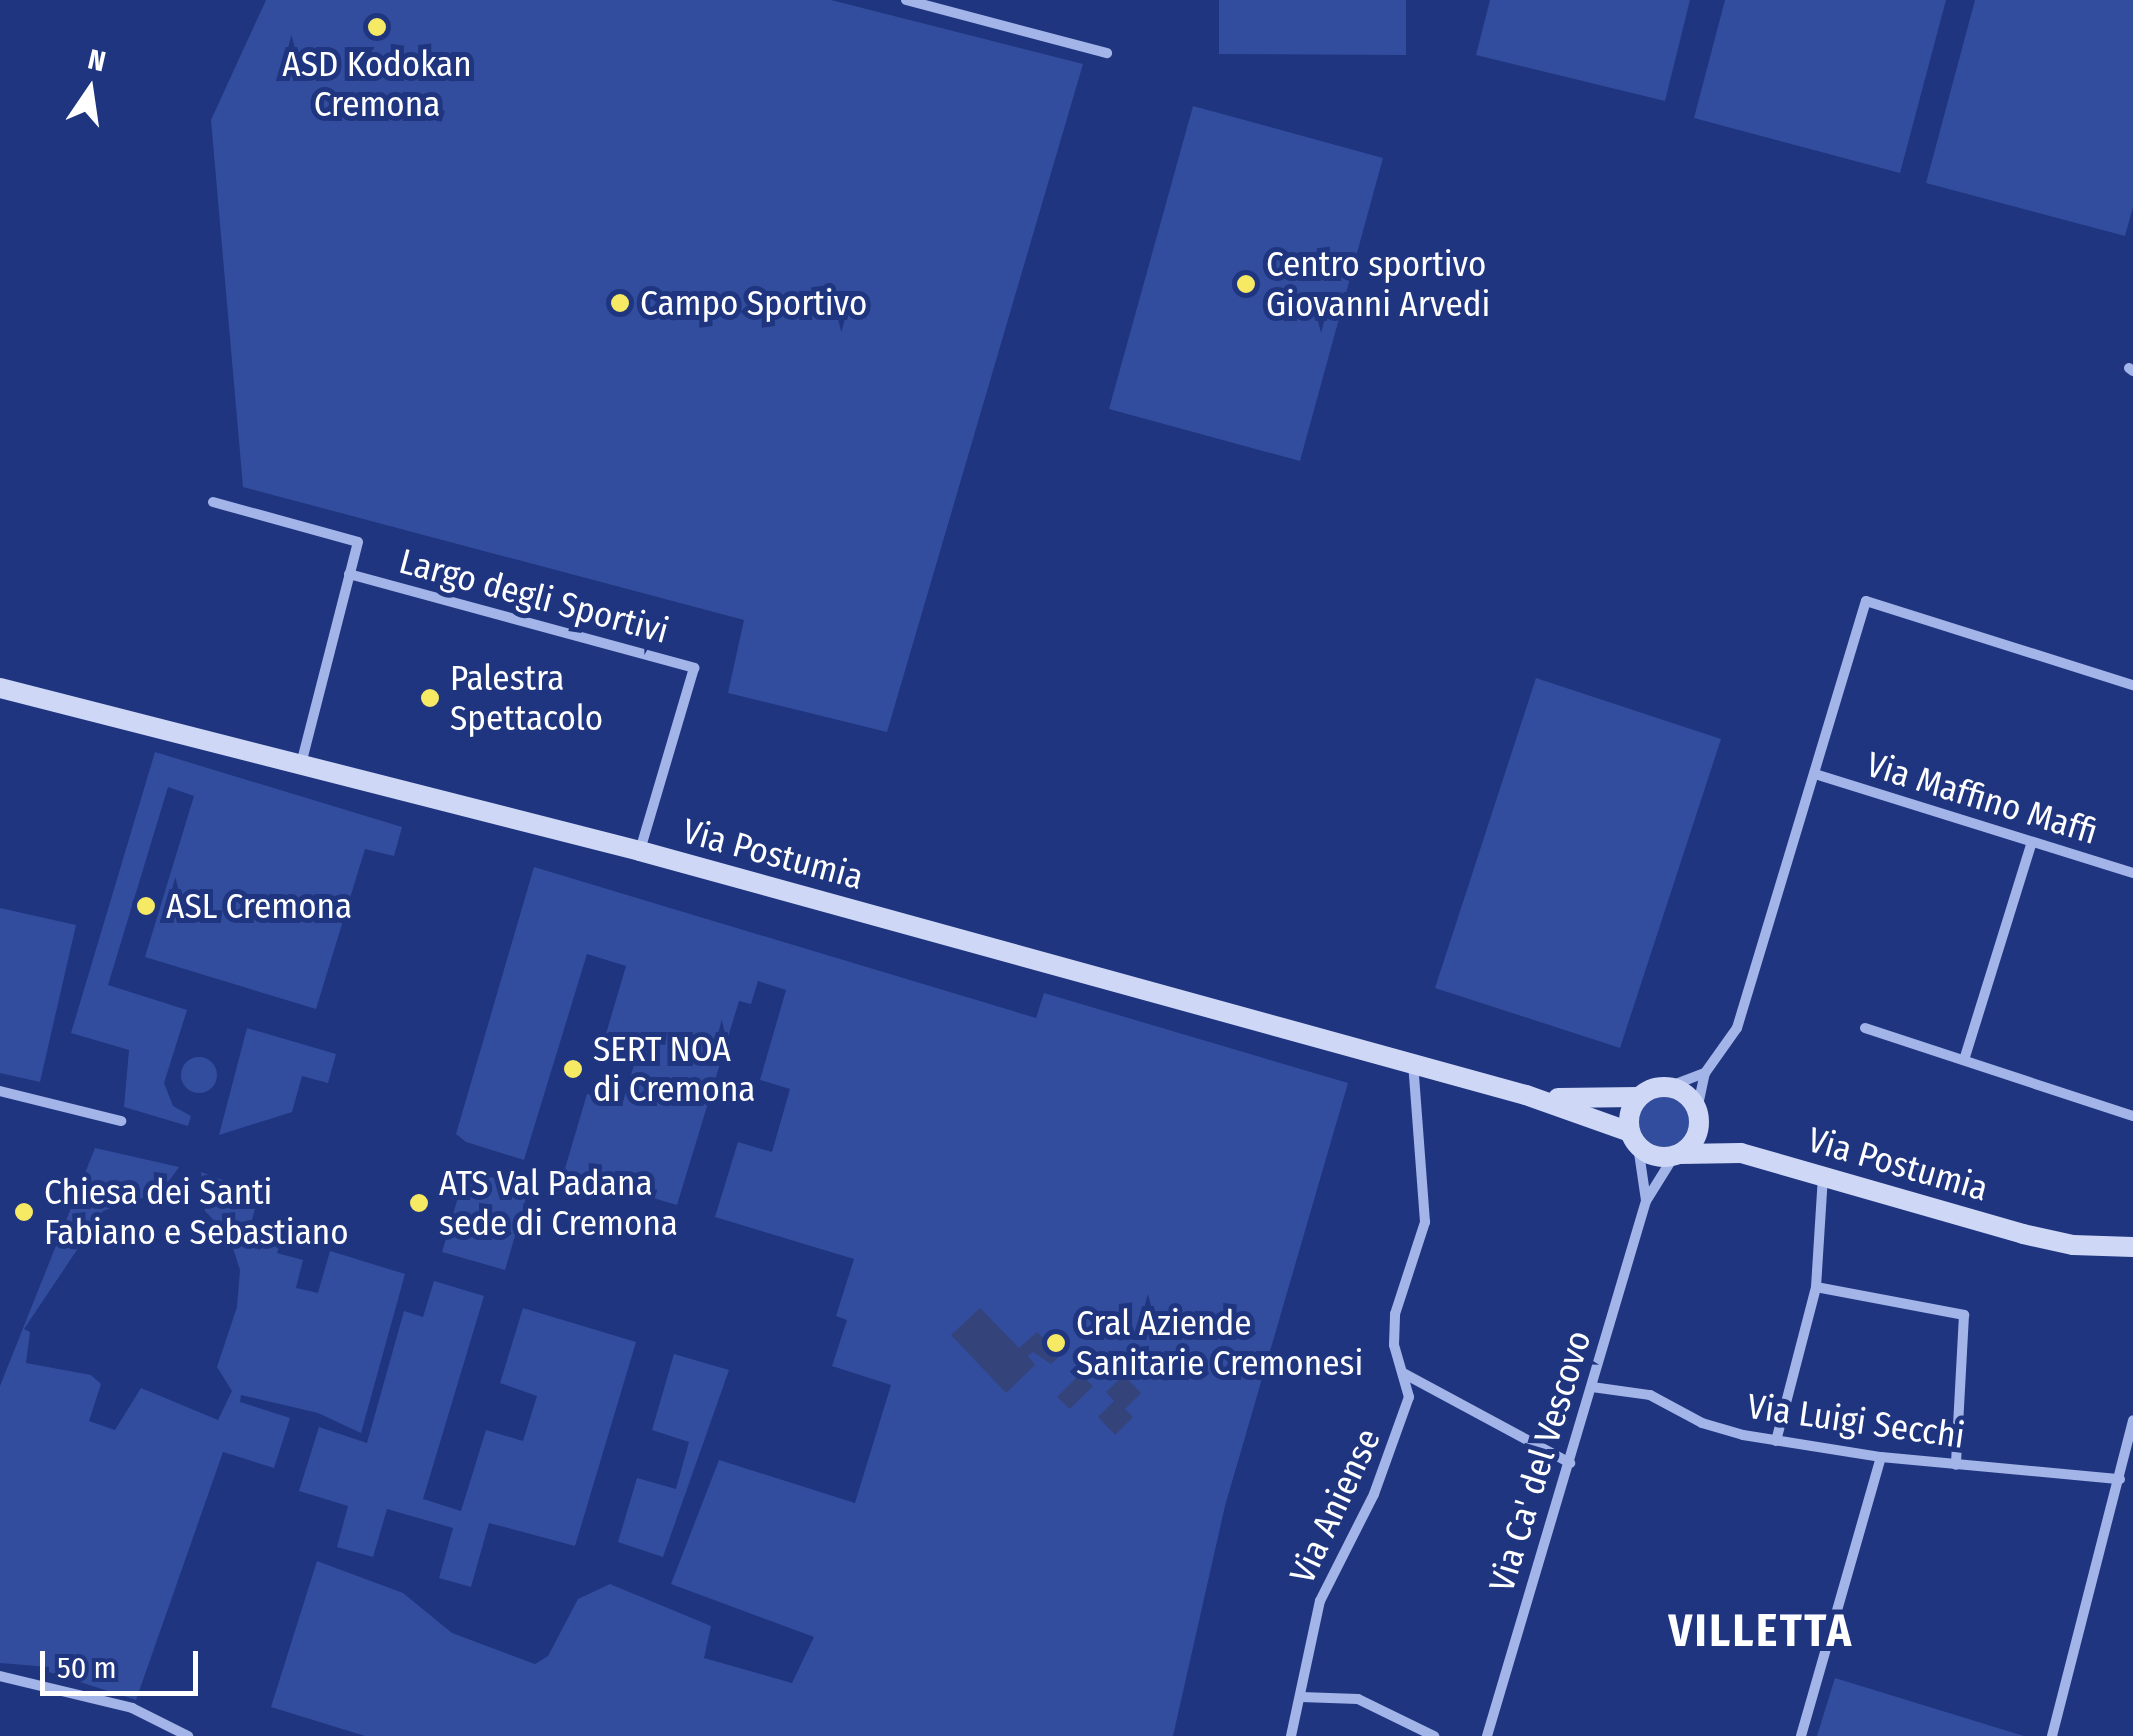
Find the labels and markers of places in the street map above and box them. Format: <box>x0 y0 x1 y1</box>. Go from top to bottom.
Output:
marker: ASD Kodokan Cremona <box>366 16 388 38</box>
place label: ASD Kodokan Cremona <box>282 43 472 125</box>
place label: Centro sportivo Giovanni Arvedi <box>1266 243 1490 325</box>
marker: Centro sportivo Giovanni Arvedi <box>1235 273 1257 295</box>
place label: Campo Sportivo <box>640 282 867 324</box>
marker: Campo Sportivo <box>609 292 631 314</box>
place label: Palestra Spettacolo <box>450 657 603 739</box>
marker: Palestra Spettacolo <box>419 687 441 709</box>
place label: ASL Cremona <box>166 885 352 927</box>
marker: ASL Cremona <box>135 895 157 917</box>
place label: SERT NOA di Cremona <box>593 1028 756 1110</box>
marker: SERT NOA di Cremona <box>562 1058 584 1080</box>
place label: ATS Val Padana sede di Cremona <box>439 1162 678 1244</box>
place label: Chiesa dei Santi Fabiano e Sebastiano <box>44 1171 349 1253</box>
marker: ATS Val Padana sede di Cremona <box>408 1192 430 1214</box>
marker: Chiesa dei Santi Fabiano e Sebastiano <box>13 1201 35 1223</box>
place label: Cral Aziende Sanitarie Cremonesi <box>1076 1302 1363 1384</box>
marker: Cral Aziende Sanitarie Cremonesi <box>1045 1332 1067 1354</box>

